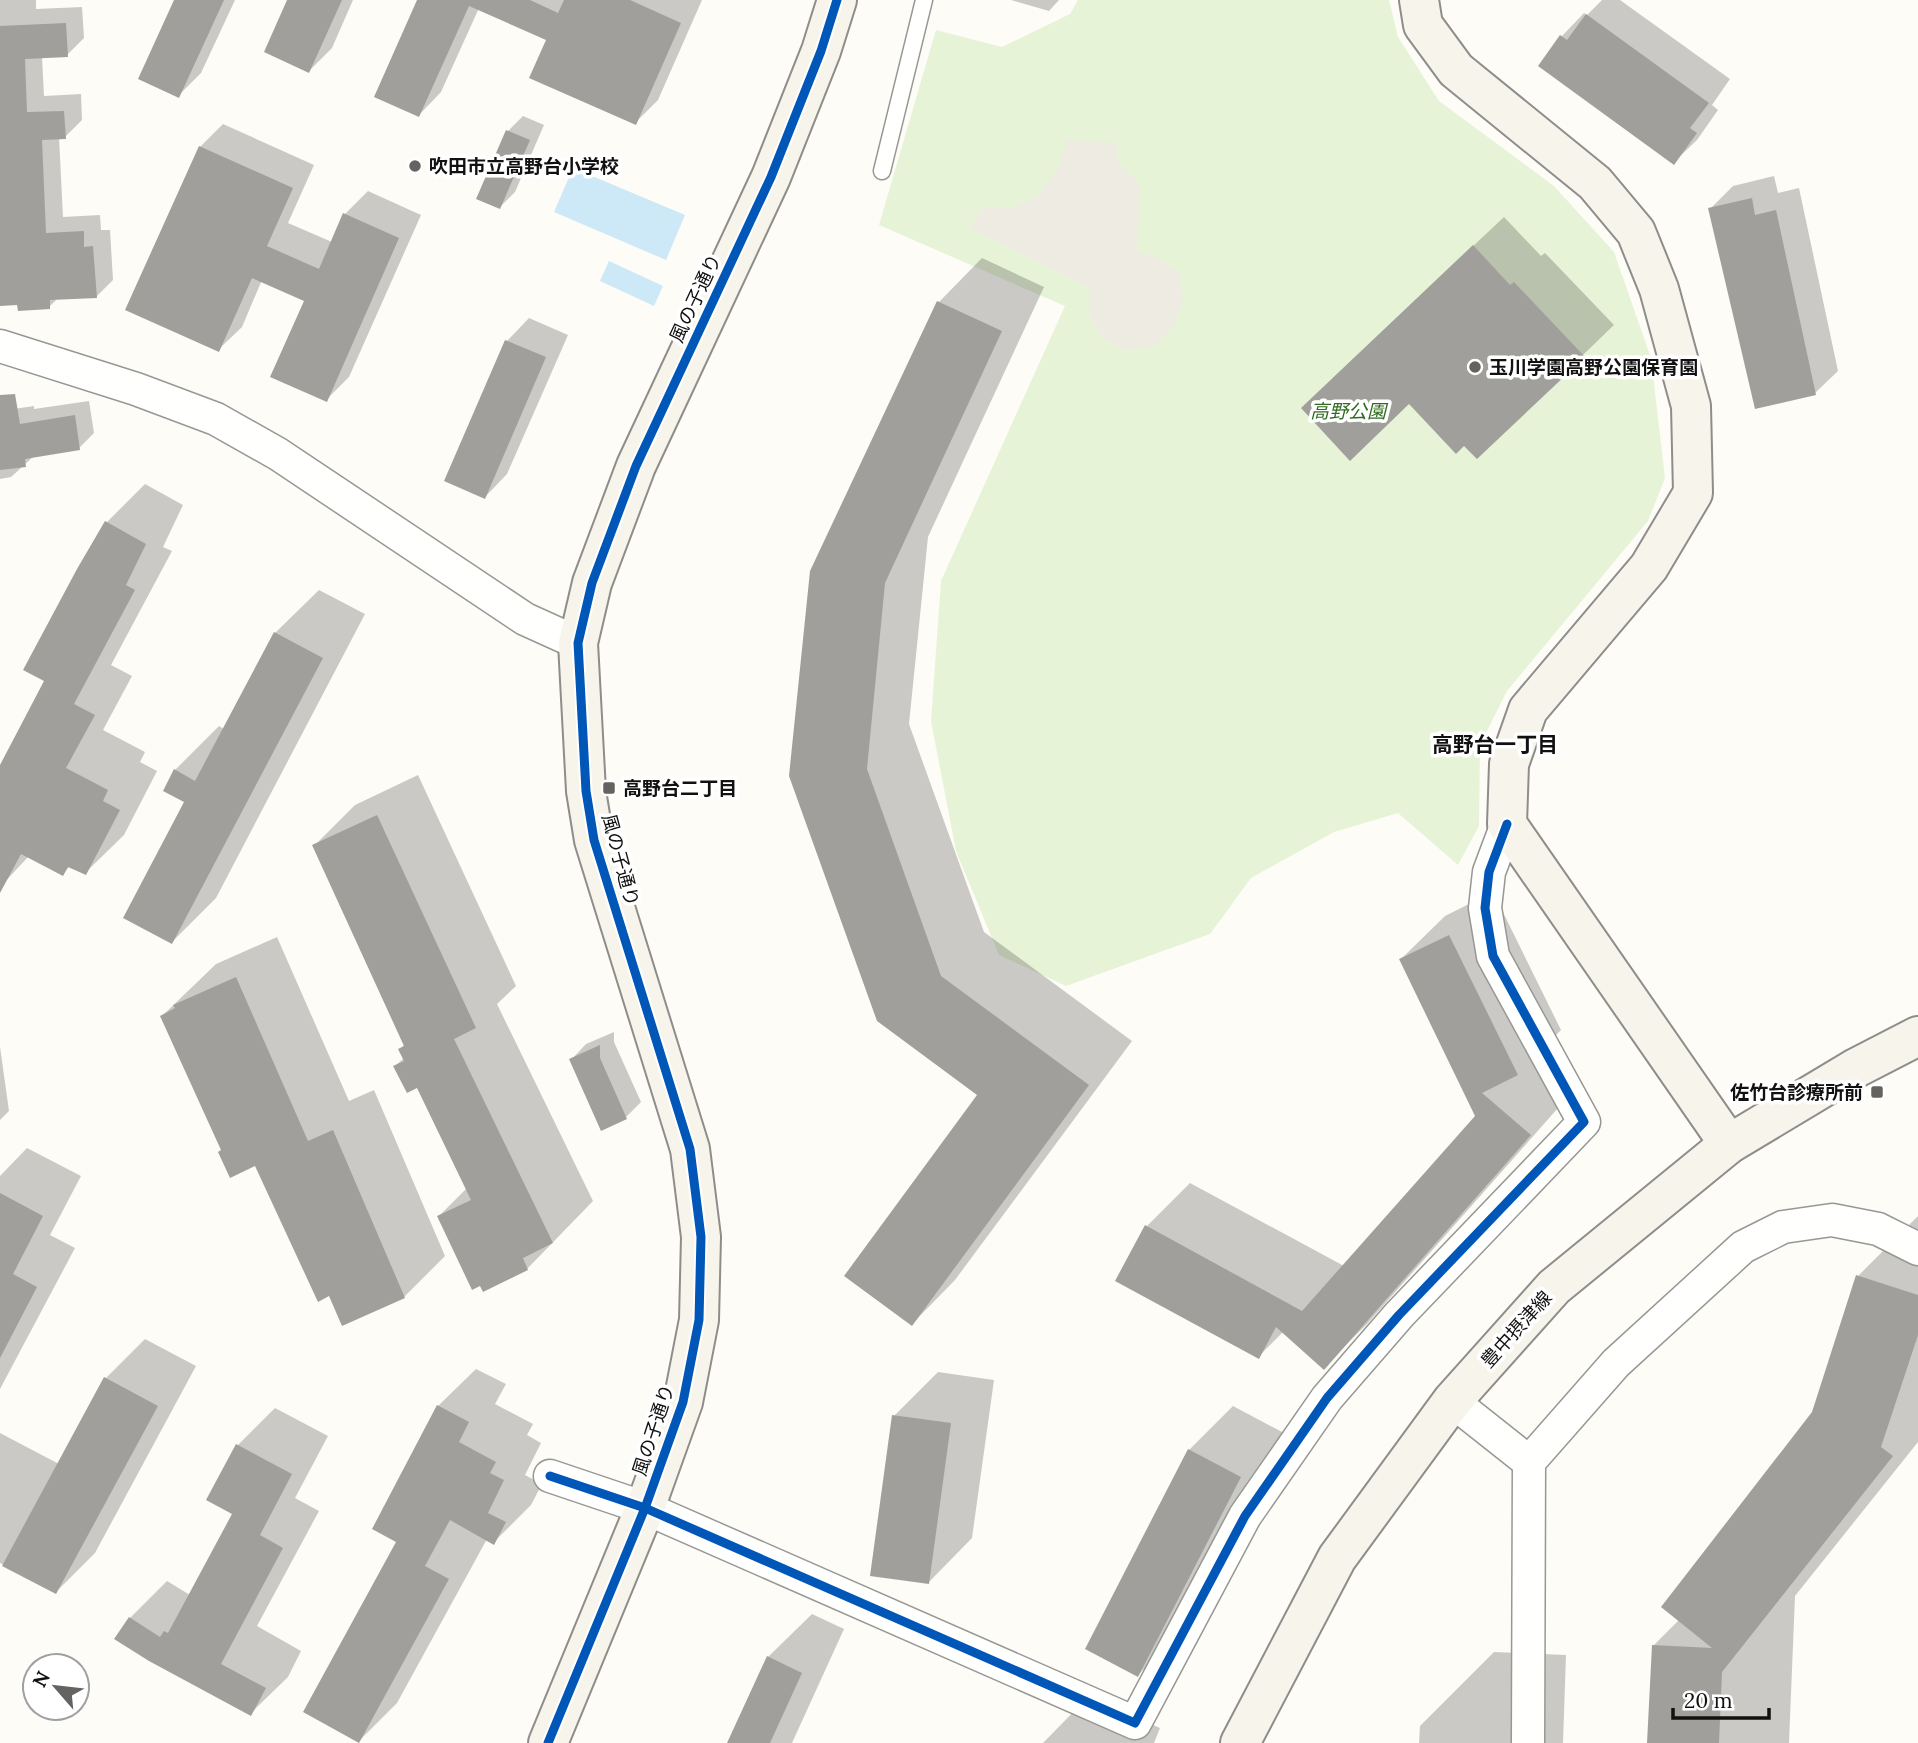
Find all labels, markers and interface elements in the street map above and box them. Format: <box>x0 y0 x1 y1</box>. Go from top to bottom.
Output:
place label: 吹田市立高野台小学校 <box>429 154 619 178</box>
marker: 吹田市立高野台小学校 <box>407 158 423 174</box>
street label: 風の子通り <box>664 250 726 346</box>
place label: 玉川学園高野公園保育園 <box>1489 355 1698 379</box>
marker: 玉川学園高野公園保育園 <box>1467 359 1483 375</box>
park label: 高野公園 <box>1310 399 1389 423</box>
district label: 高野台一丁目 <box>1432 731 1558 758</box>
place label: 高野台二丁目 <box>623 776 737 800</box>
marker: 高野台二丁目 <box>601 780 617 796</box>
street label: 風の子通り <box>597 811 645 909</box>
place label: 佐竹台診療所前 <box>1730 1080 1863 1104</box>
marker: 佐竹台診療所前 <box>1869 1084 1885 1100</box>
street label: 豊中摂津線 <box>1475 1286 1557 1372</box>
street label: 風の子通り <box>627 1381 679 1479</box>
north arrow <box>21 1652 91 1722</box>
text: N <box>27 1667 55 1691</box>
scale bar <box>1673 1676 1769 1720</box>
text: 20 m <box>1684 1687 1733 1714</box>

